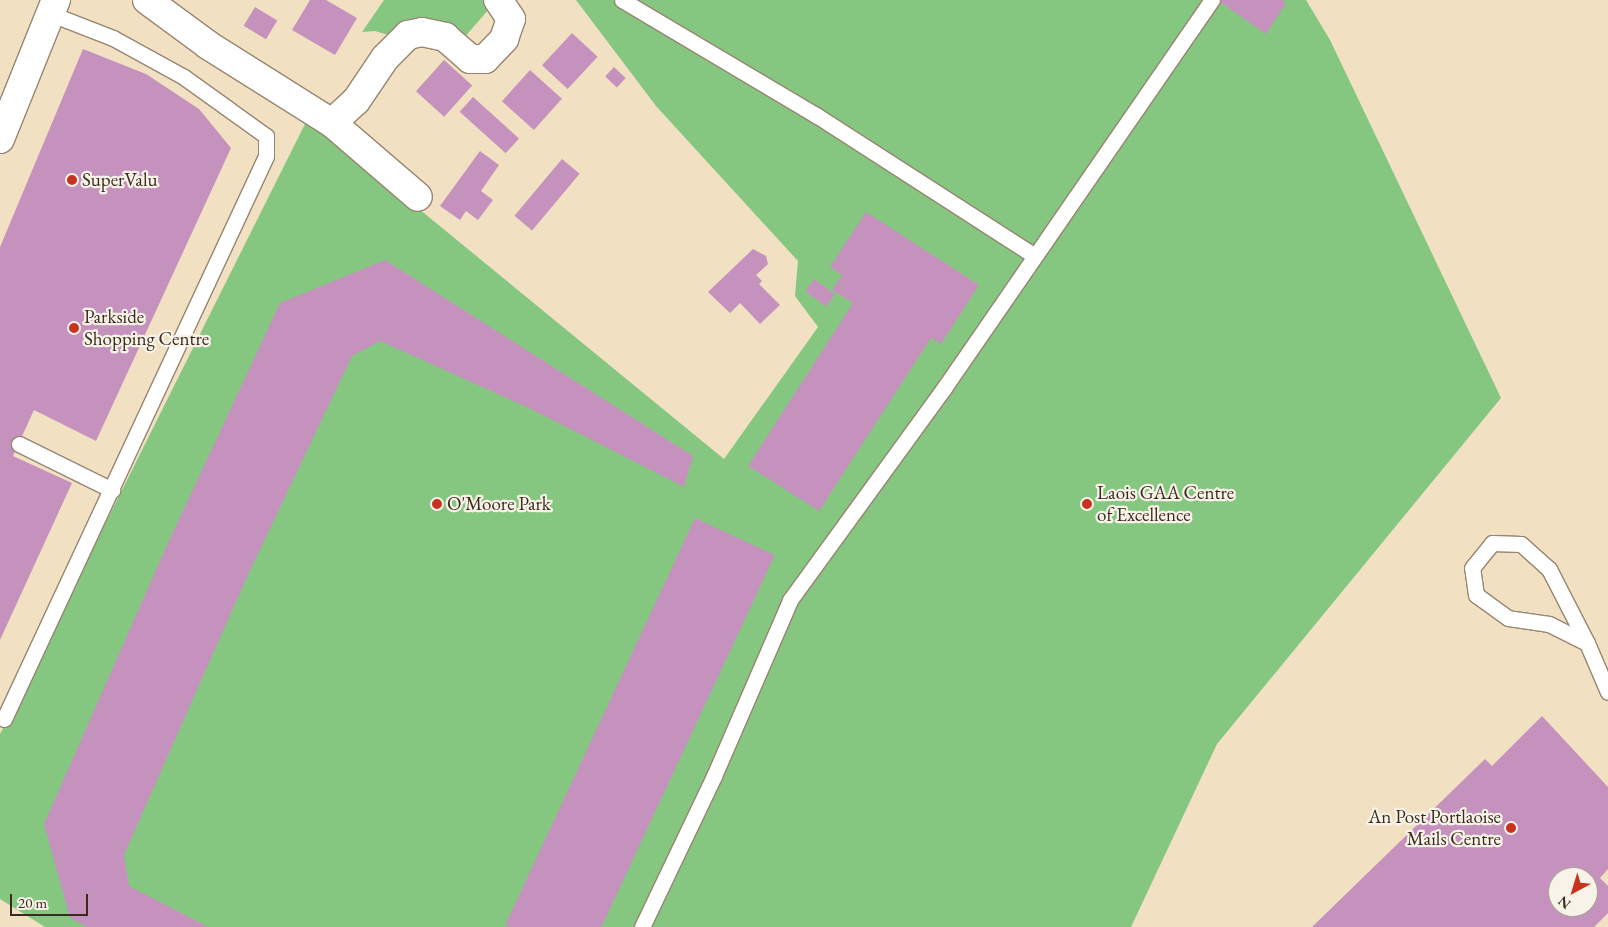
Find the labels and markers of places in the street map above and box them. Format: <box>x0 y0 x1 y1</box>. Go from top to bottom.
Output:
place label: SuperValu <box>82 169 157 191</box>
marker: SuperValu <box>66 174 78 186</box>
place label: Parkside Shopping Centre <box>84 306 209 350</box>
marker: Parkside Shopping Centre <box>68 322 80 334</box>
place label: Laois GAA Centre of Excellence <box>1097 482 1234 526</box>
place label: O'Moore Park <box>447 493 551 515</box>
marker: O'Moore Park <box>431 498 443 510</box>
marker: Laois GAA Centre of Excellence <box>1081 498 1093 510</box>
place label: An Post Portlaoise Mails Centre <box>1368 806 1501 850</box>
marker: An Post Portlaoise Mails Centre <box>1505 822 1517 834</box>

